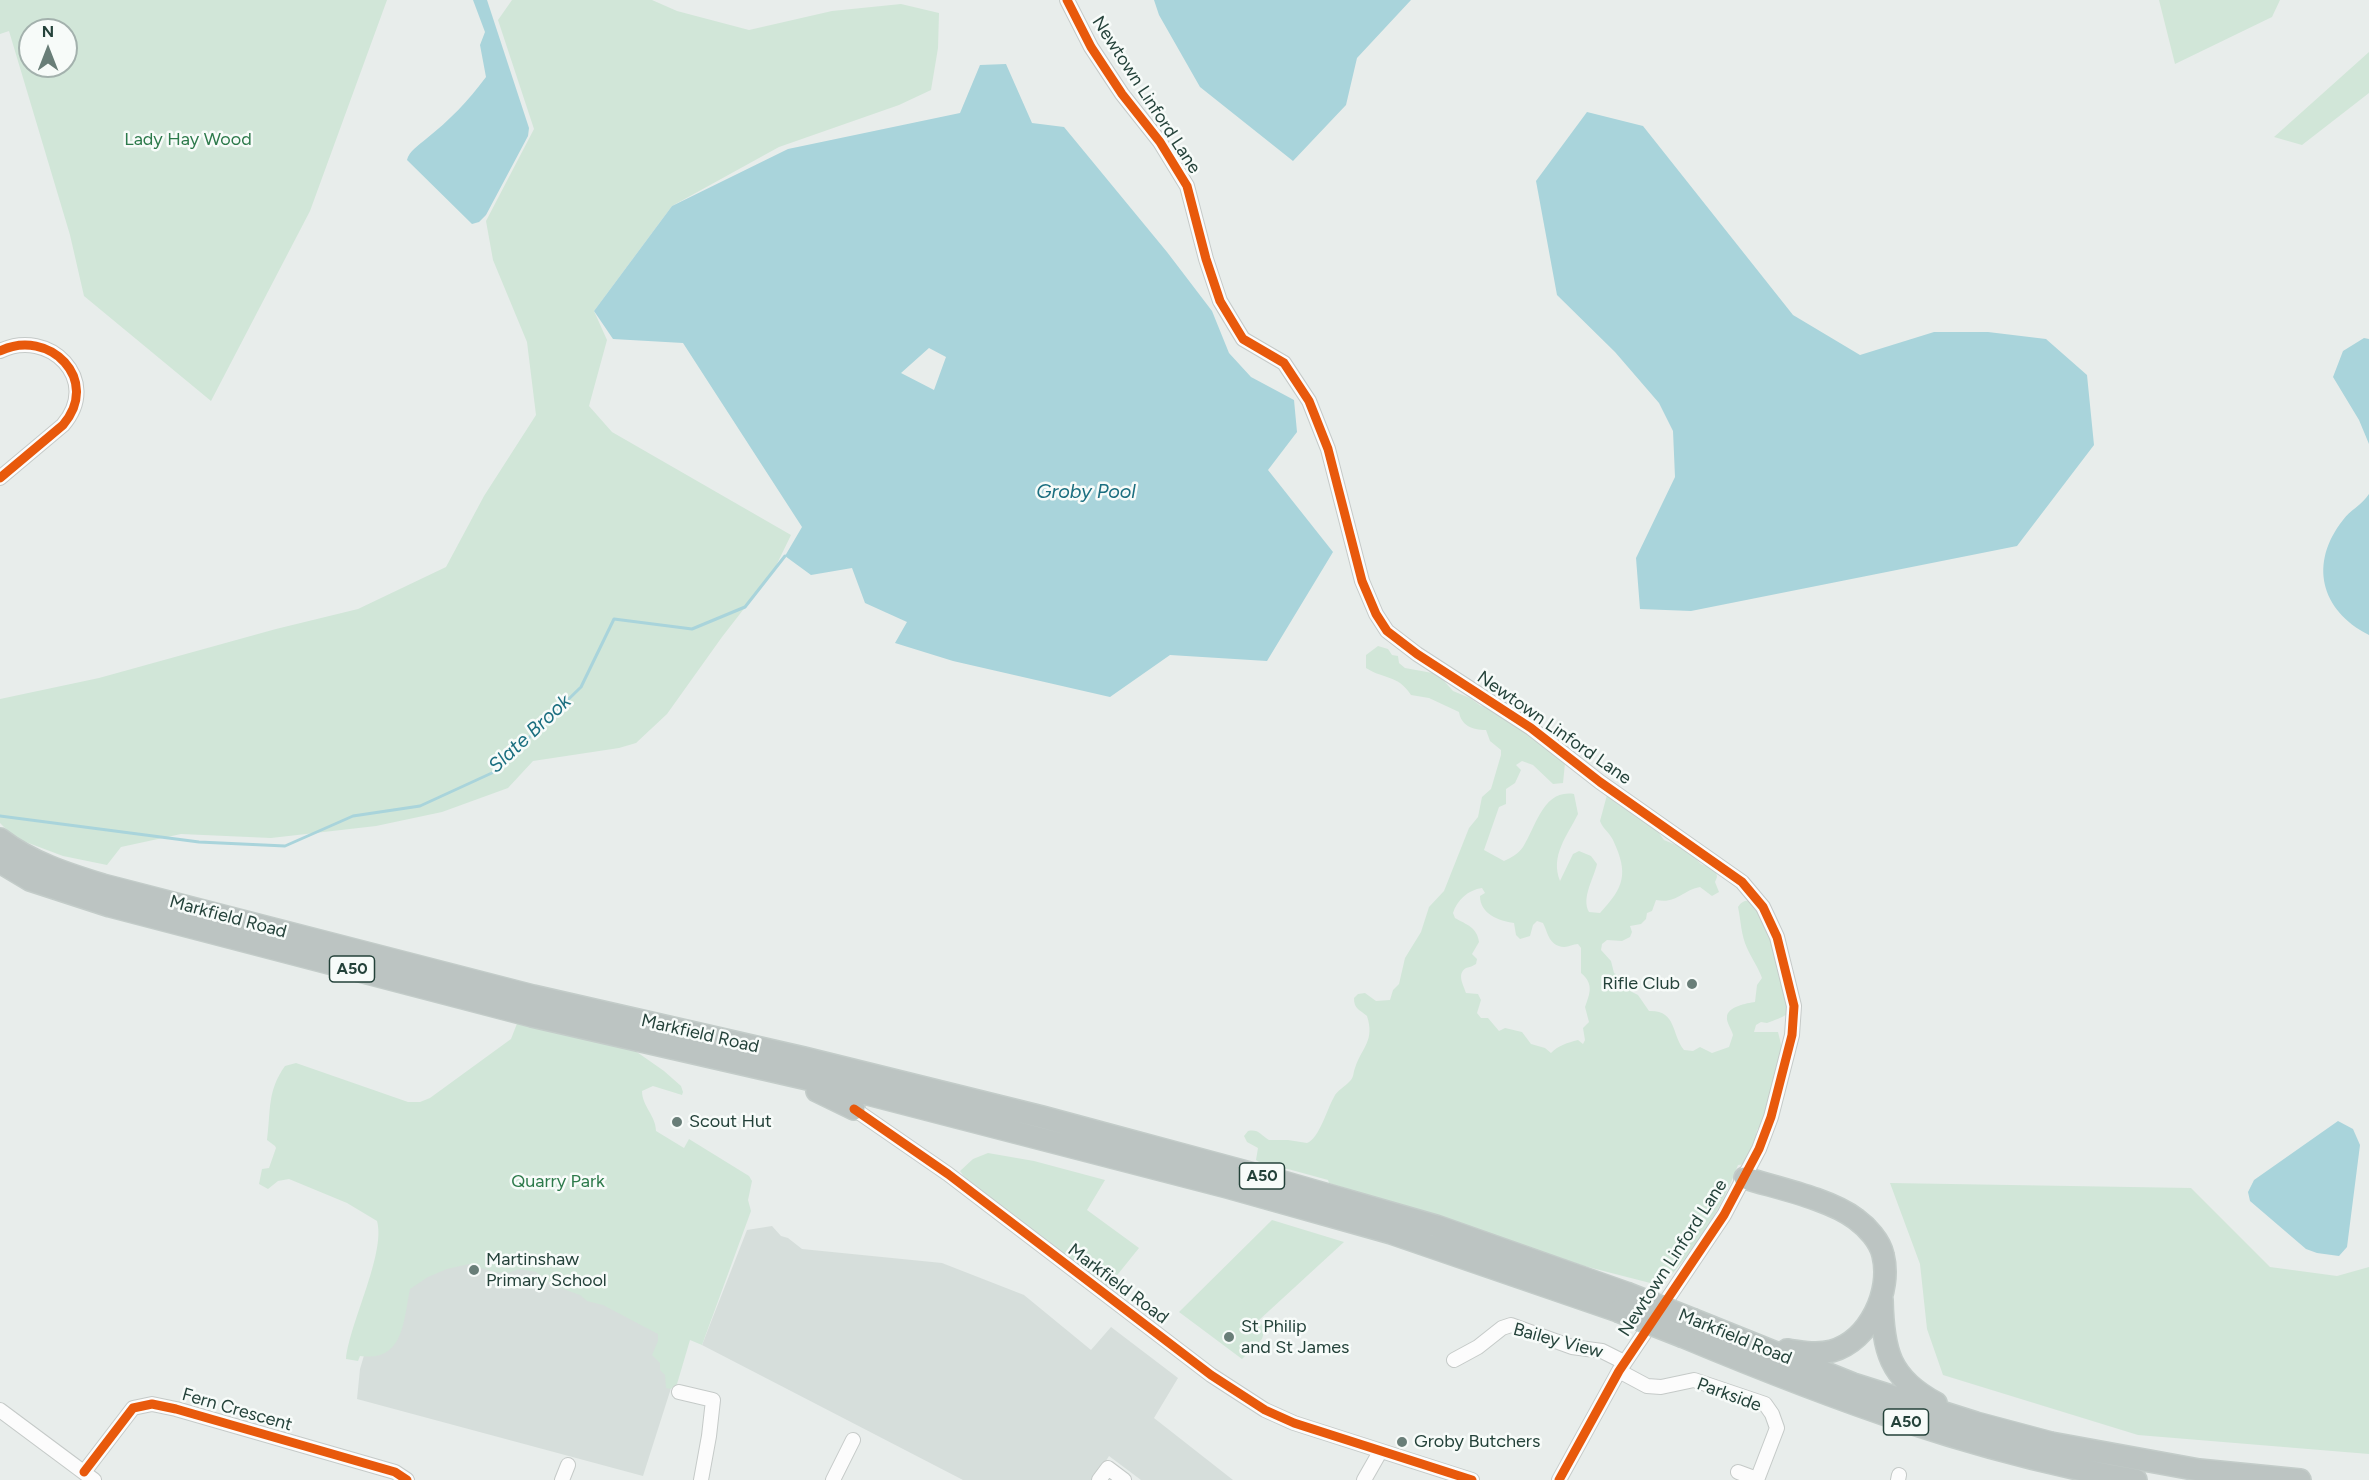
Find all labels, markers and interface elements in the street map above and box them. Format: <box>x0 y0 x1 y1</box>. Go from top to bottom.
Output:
street label: Newtown Linford Lane <box>1087 12 1205 178</box>
north arrow <box>18 18 78 78</box>
text: N <box>42 22 54 41</box>
park label: Lady Hay Wood <box>124 129 252 151</box>
water label: Groby Pool <box>1036 480 1136 504</box>
street label: Newtown Linford Lane <box>1473 667 1635 789</box>
water label: Slate Brook <box>484 690 576 778</box>
street label: Markfield Road <box>167 891 289 943</box>
road number: A50 <box>330 956 374 982</box>
place label: Rifle Club <box>1602 973 1680 995</box>
marker: Rifle Club <box>1685 977 1699 991</box>
street label: Markfield Road <box>639 1010 761 1058</box>
place label: Scout Hut <box>689 1111 772 1133</box>
marker: Scout Hut <box>670 1115 684 1129</box>
road number: A50 <box>1240 1163 1284 1189</box>
park label: Quarry Park <box>511 1171 605 1193</box>
street label: Newtown Linford Lane <box>1614 1175 1732 1341</box>
street label: Markfield Road <box>1063 1239 1173 1329</box>
place label: Martinshaw Primary School <box>486 1249 607 1292</box>
marker: Martinshaw Primary School <box>467 1263 481 1277</box>
street label: Markfield Road <box>1675 1304 1795 1370</box>
place label: St Philip and St James <box>1241 1316 1350 1358</box>
street label: Bailey View <box>1511 1319 1605 1363</box>
marker: St Philip and St James <box>1222 1330 1236 1344</box>
street label: Parkside <box>1694 1373 1764 1417</box>
street label: Fern Crescent <box>179 1384 295 1436</box>
road number: A50 <box>1884 1409 1928 1435</box>
place label: Groby Butchers <box>1414 1431 1540 1453</box>
marker: Groby Butchers <box>1395 1435 1409 1449</box>

